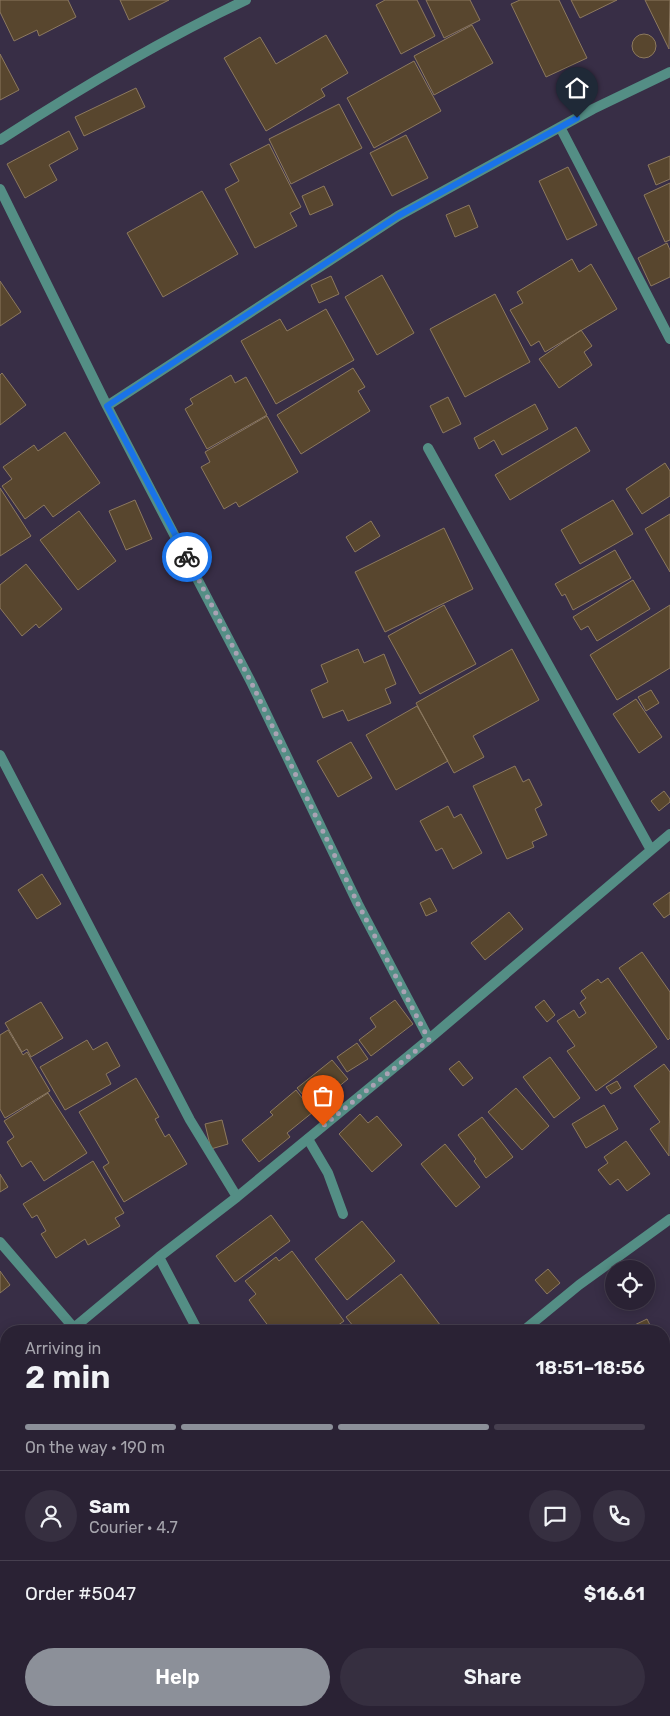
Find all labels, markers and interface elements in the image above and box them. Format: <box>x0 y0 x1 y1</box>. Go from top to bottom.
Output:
pin <box>556 67 598 118</box>
icon: home <box>563 74 591 102</box>
courier <box>162 532 212 582</box>
icon: bike <box>173 543 201 571</box>
pin <box>302 1075 344 1126</box>
icon: bag <box>309 1082 337 1110</box>
map controls <box>605 1260 655 1310</box>
button: locate <box>605 1260 655 1310</box>
text: Arriving in <box>25 1339 101 1358</box>
text: 18:51–18:56 <box>535 1356 645 1379</box>
text: 2 min <box>25 1358 110 1396</box>
text: On the way · 190 m <box>25 1438 165 1457</box>
button: person <box>25 1490 77 1542</box>
button: chat <box>529 1490 581 1542</box>
button: phone <box>593 1490 645 1542</box>
text: Sam <box>89 1495 130 1518</box>
text: Courier · 4.7 <box>89 1518 178 1537</box>
text: Order #5047 <box>25 1582 136 1605</box>
text: $16.61 <box>584 1582 645 1605</box>
button: Help <box>25 1648 330 1706</box>
button: Share <box>340 1648 645 1706</box>

